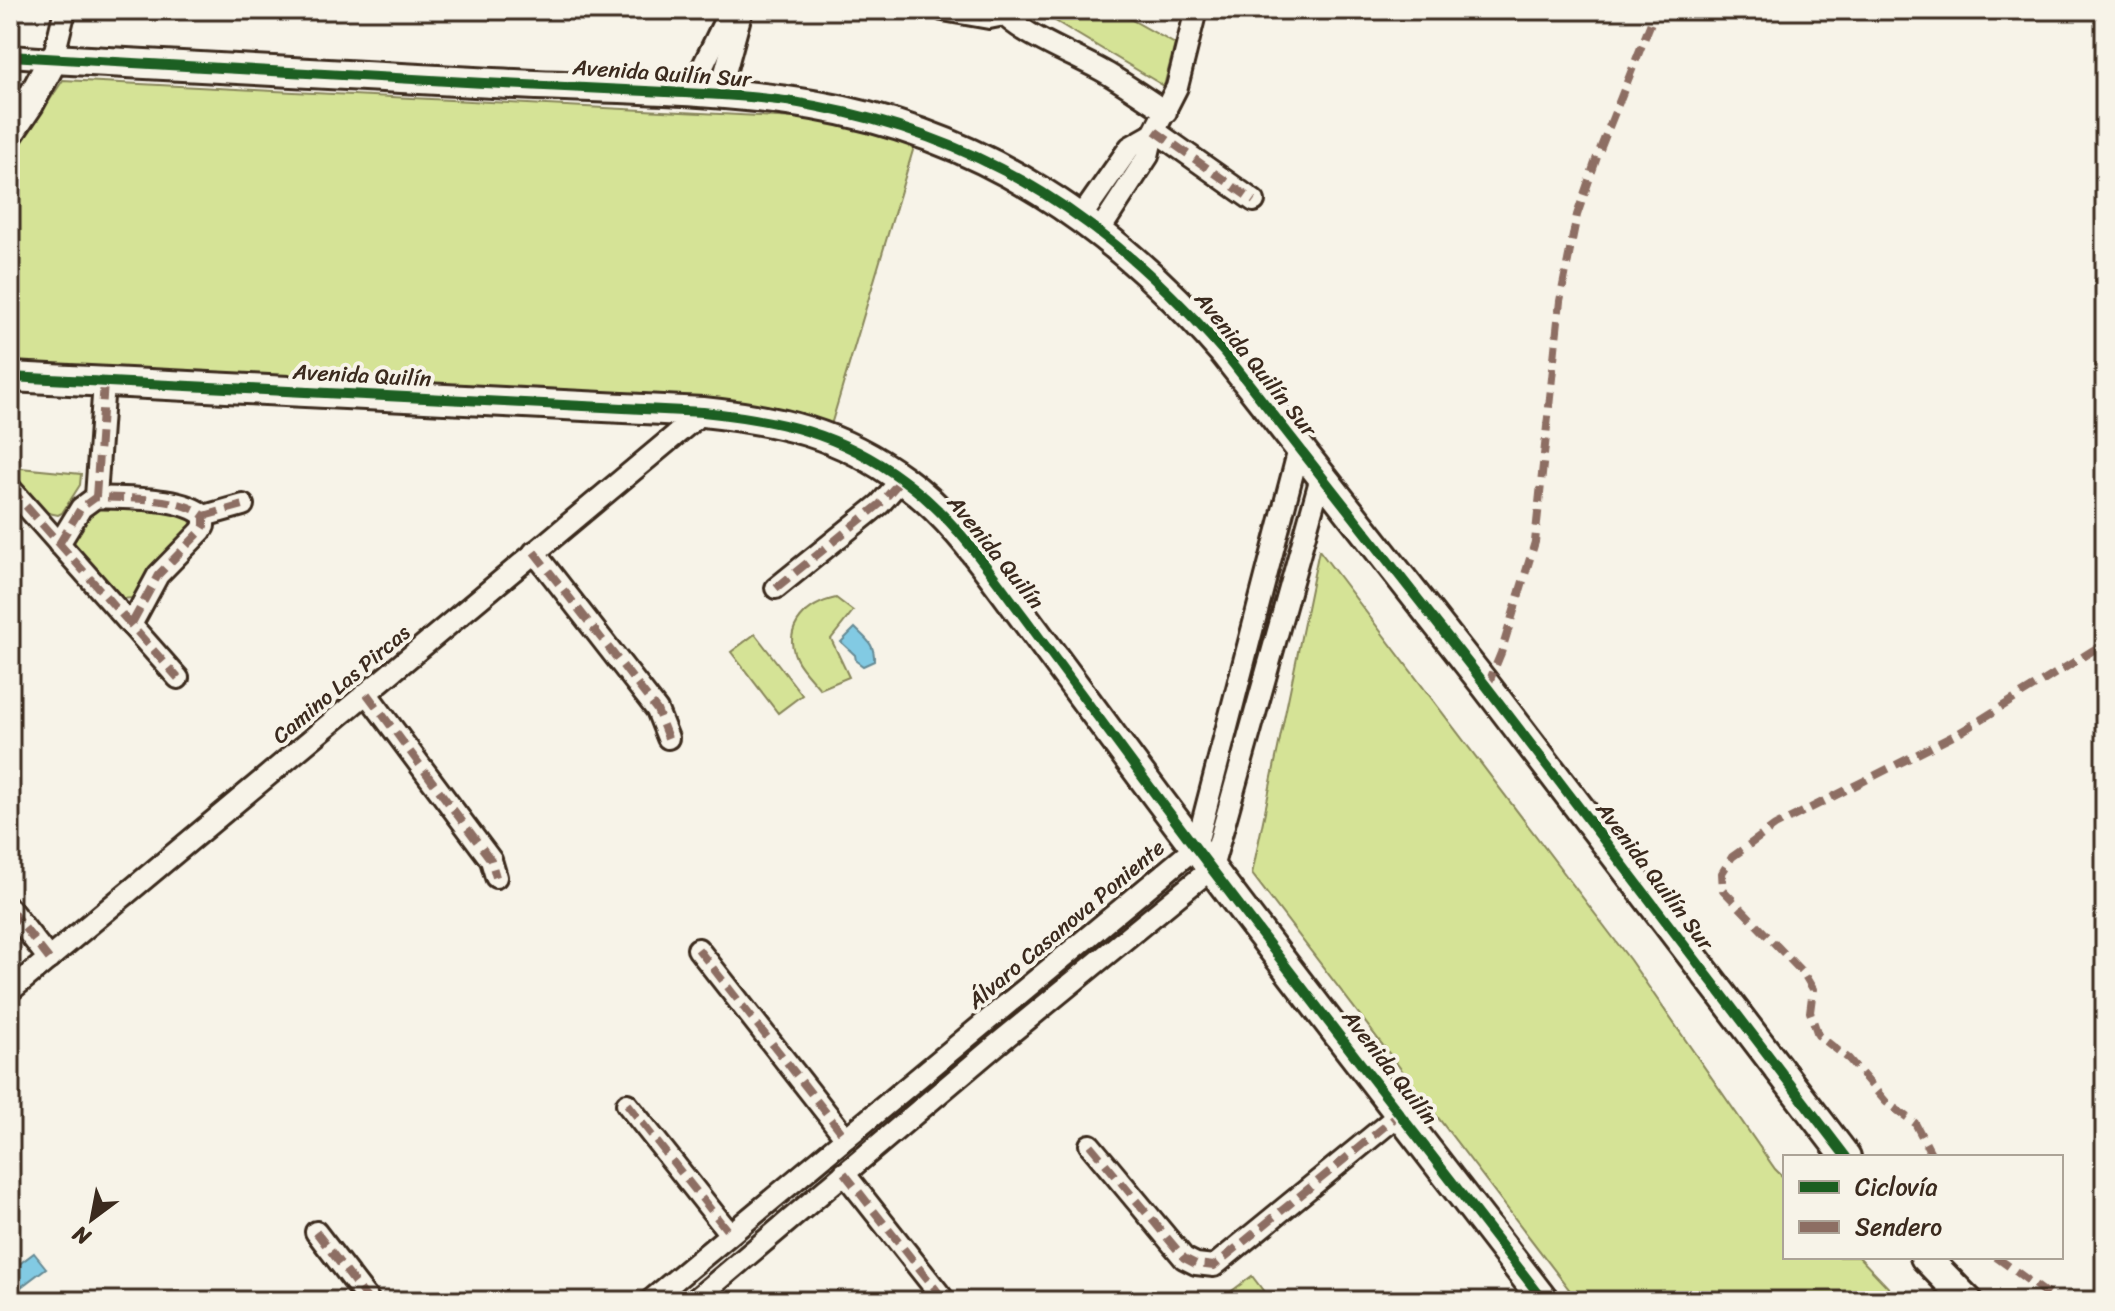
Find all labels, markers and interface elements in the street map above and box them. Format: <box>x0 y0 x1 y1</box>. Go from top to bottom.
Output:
street label: Avenida Quilín Sur <box>570 47 754 99</box>
street label: Avenida Quilín Sur <box>1184 281 1328 447</box>
street label: Avenida Quilín <box>291 352 432 398</box>
street label: Avenida Quilín <box>937 485 1055 618</box>
street label: Camino Las Pircas <box>263 614 419 754</box>
street label: Avenida Quilín Sur <box>1585 792 1725 960</box>
street label: Álvaro Casanova Poniente <box>957 829 1174 1020</box>
street label: Avenida Quilín <box>1331 1000 1448 1134</box>
legend <box>1783 1155 2063 1259</box>
text: Ciclovía <box>1855 1166 1937 1208</box>
north arrow <box>52 1179 132 1259</box>
text: Sendero <box>1855 1206 1942 1248</box>
text: N <box>64 1215 99 1257</box>

